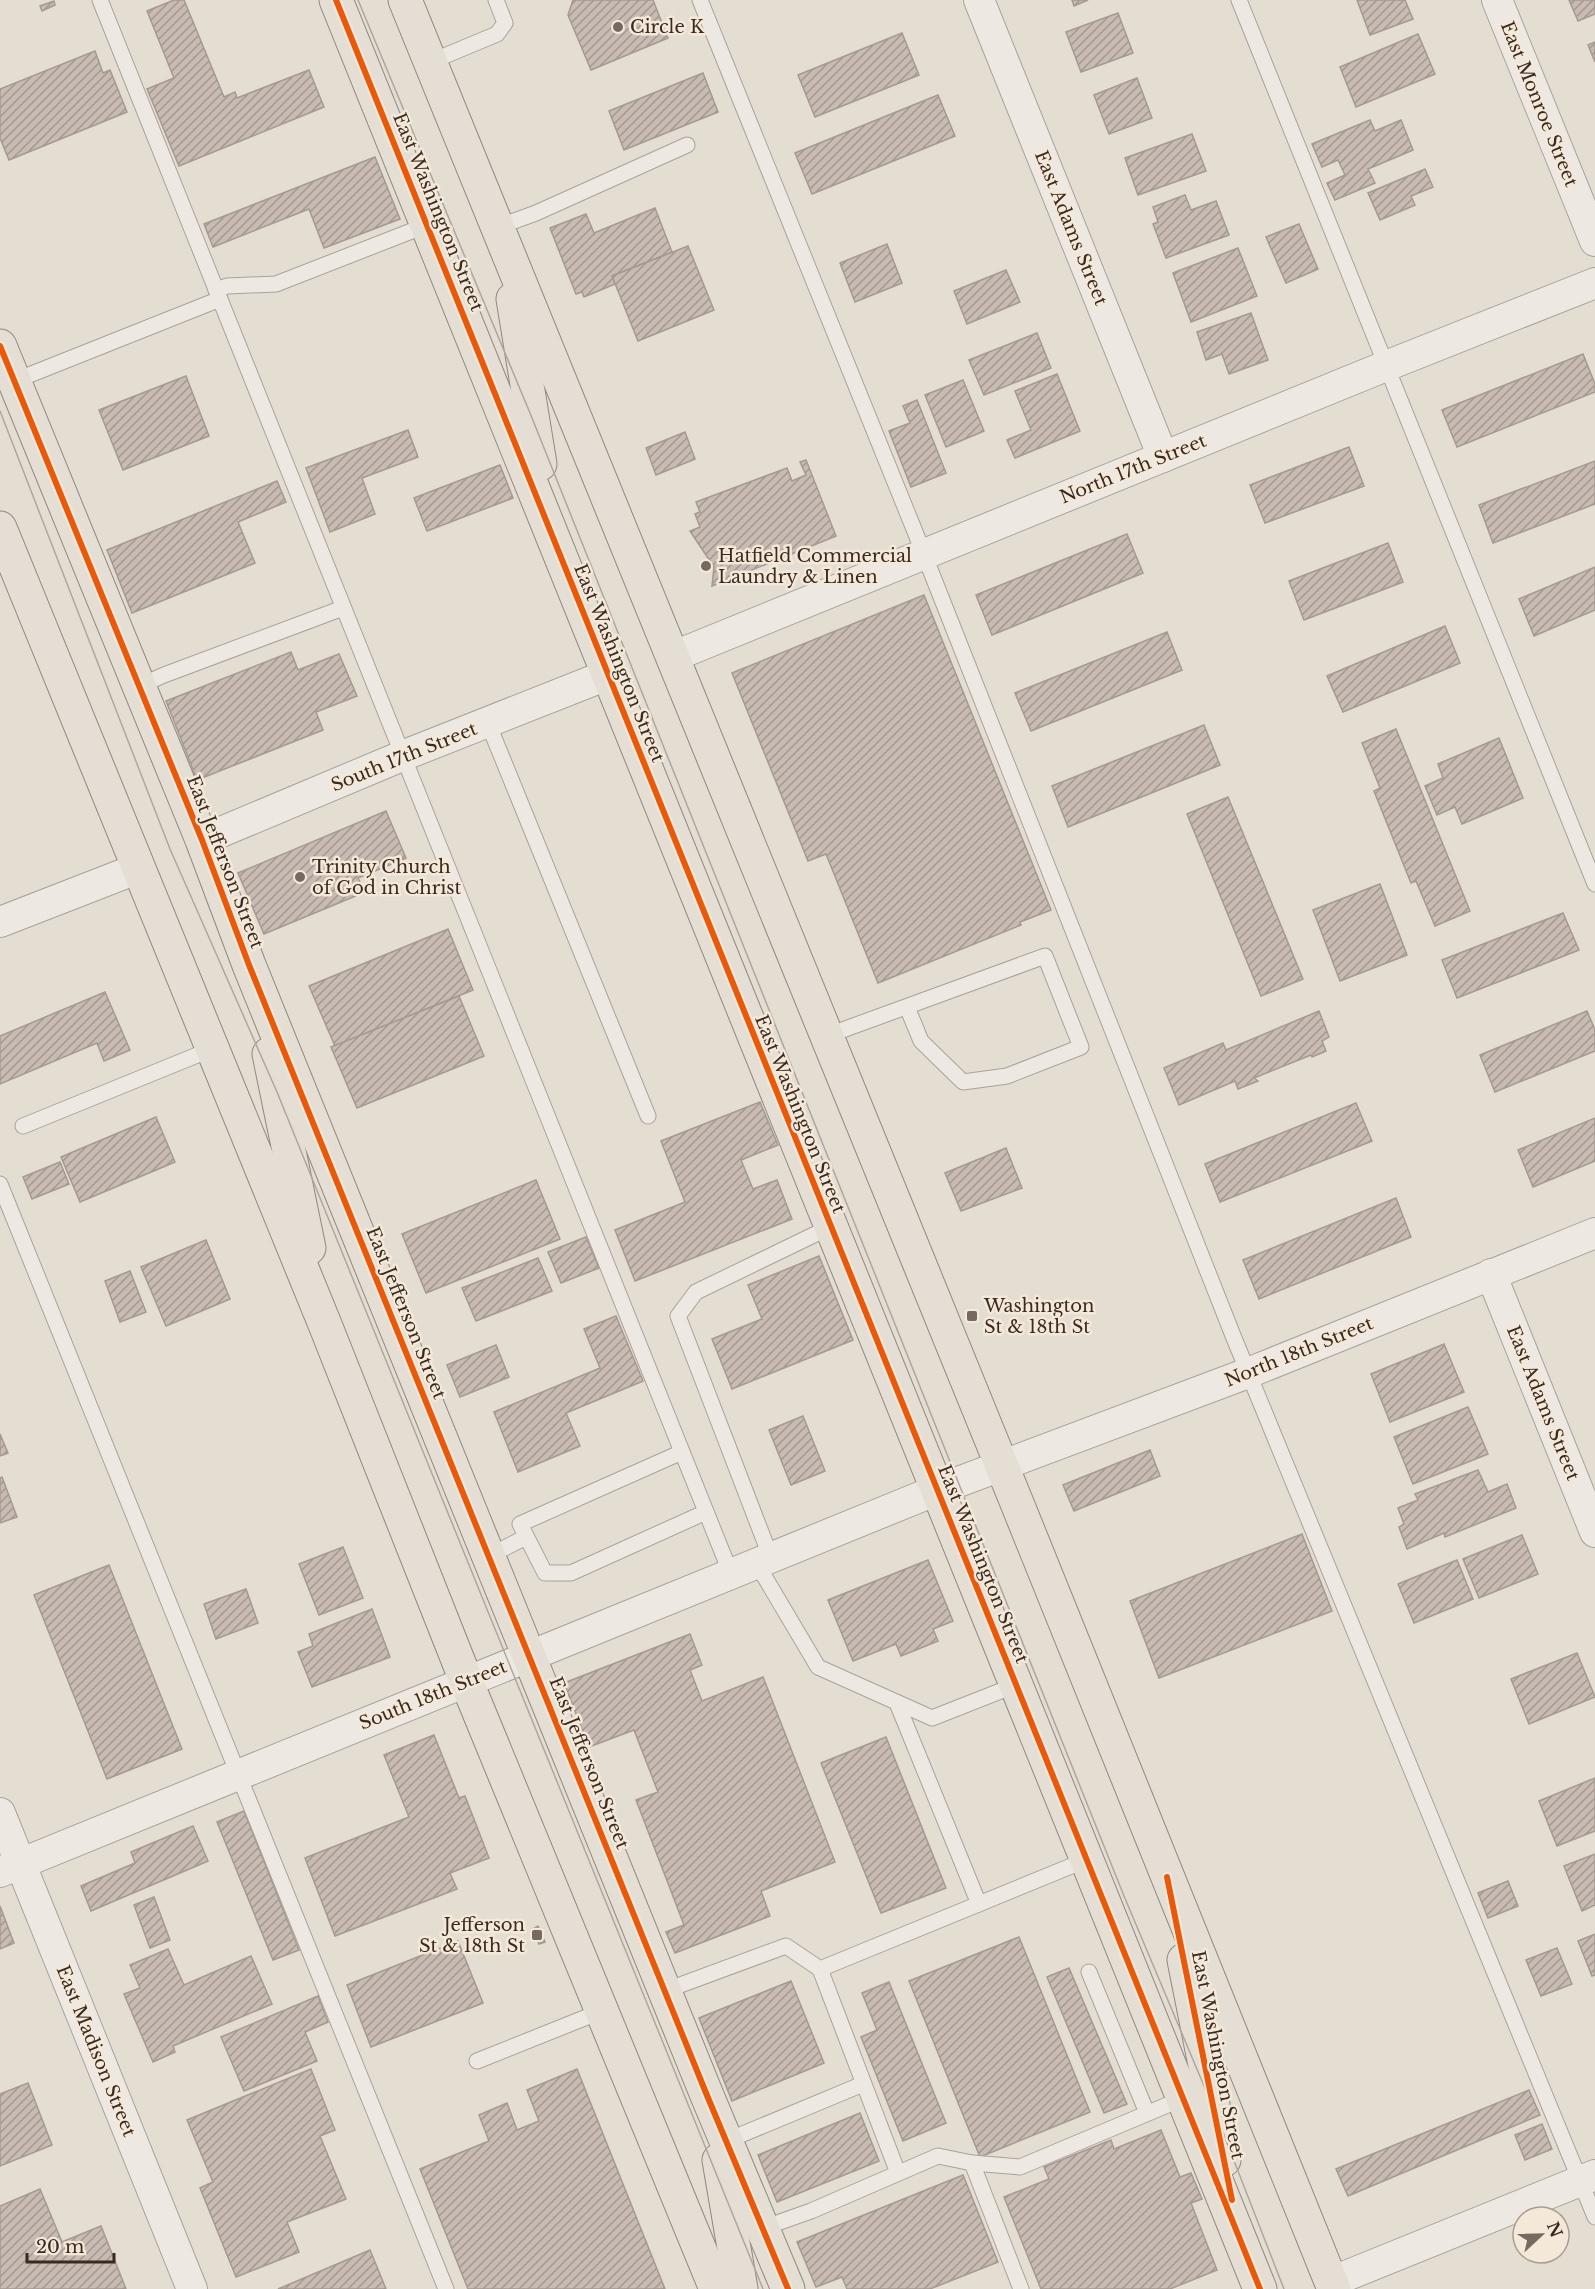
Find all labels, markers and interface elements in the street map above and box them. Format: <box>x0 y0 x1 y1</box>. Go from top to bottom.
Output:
place label: Circle K <box>630 16 705 38</box>
street label: East Monroe Street <box>1496 18 1582 190</box>
marker: Circle K <box>611 20 625 34</box>
street label: East Washington Street <box>388 110 488 315</box>
street label: East Adams Street <box>1030 147 1112 309</box>
street label: North 17th Street <box>1057 430 1210 508</box>
place label: Hatfield Commercial Laundry & Linen <box>718 545 912 588</box>
marker: Hatfield Commercial Laundry & Linen <box>699 559 713 573</box>
street label: East Washington Street <box>569 561 669 766</box>
street label: South 17th Street <box>328 718 480 796</box>
street label: East Jefferson Street <box>182 772 268 952</box>
place label: Trinity Church of God in Christ <box>312 856 462 899</box>
marker: Trinity Church of God in Christ <box>293 870 307 884</box>
street label: East Washington Street <box>750 1012 850 1217</box>
street label: East Jefferson Street <box>361 1224 451 1402</box>
place label: Washington St & 18th St <box>983 1295 1094 1338</box>
marker: Washington St & 18th St <box>965 1309 979 1323</box>
street label: North 18th Street <box>1222 1312 1376 1392</box>
street label: East Adams Street <box>1502 1322 1584 1484</box>
street label: East Washington Street <box>933 1462 1033 1667</box>
street label: South 18th Street <box>356 1655 510 1735</box>
street label: East Jefferson Street <box>544 1674 634 1852</box>
place label: Jefferson St & 18th St <box>419 1914 525 1957</box>
marker: Jefferson St & 18th St <box>530 1928 544 1942</box>
street label: East Washington Street <box>1187 1949 1249 2161</box>
street label: East Madison Street <box>52 1962 140 2140</box>
north arrow <box>1511 2205 1571 2265</box>
text: N <box>1543 2219 1567 2240</box>
scale bar <box>27 2226 114 2264</box>
text: 20 m <box>36 2236 84 2258</box>

